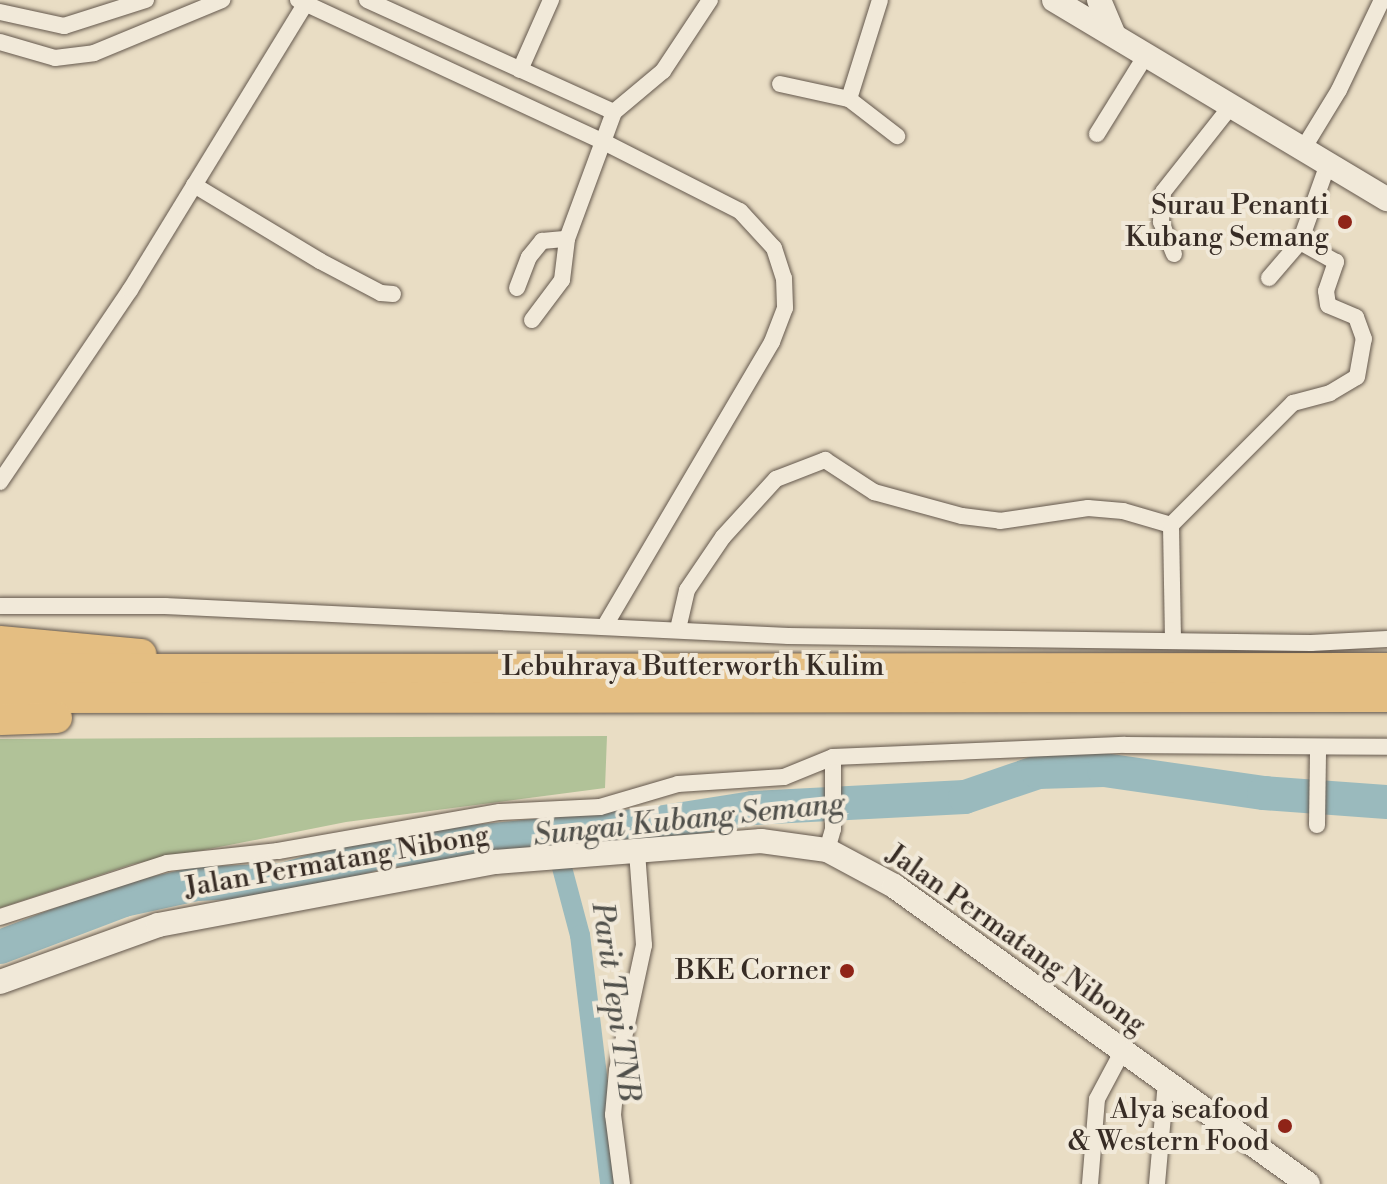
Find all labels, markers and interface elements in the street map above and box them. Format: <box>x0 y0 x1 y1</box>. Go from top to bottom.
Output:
place label: Surau Penanti Kubang Semang <box>1125 189 1329 255</box>
marker: Surau Penanti Kubang Semang <box>1336 213 1354 231</box>
street label: Lebuhraya Butterworth Kulim <box>502 650 884 684</box>
water label: Sungai Kubang Semang <box>532 786 846 854</box>
street label: Jalan Permatang Nibong <box>182 819 492 905</box>
street label: Jalan Permatang Nibong <box>880 838 1152 1042</box>
water label: Parit Tepi TNB <box>583 900 647 1104</box>
place label: BKE Corner <box>675 954 831 988</box>
marker: BKE Corner <box>838 962 856 980</box>
place label: Alya seafood & Western Food <box>1068 1093 1269 1159</box>
marker: Alya seafood & Western Food <box>1276 1117 1294 1135</box>

